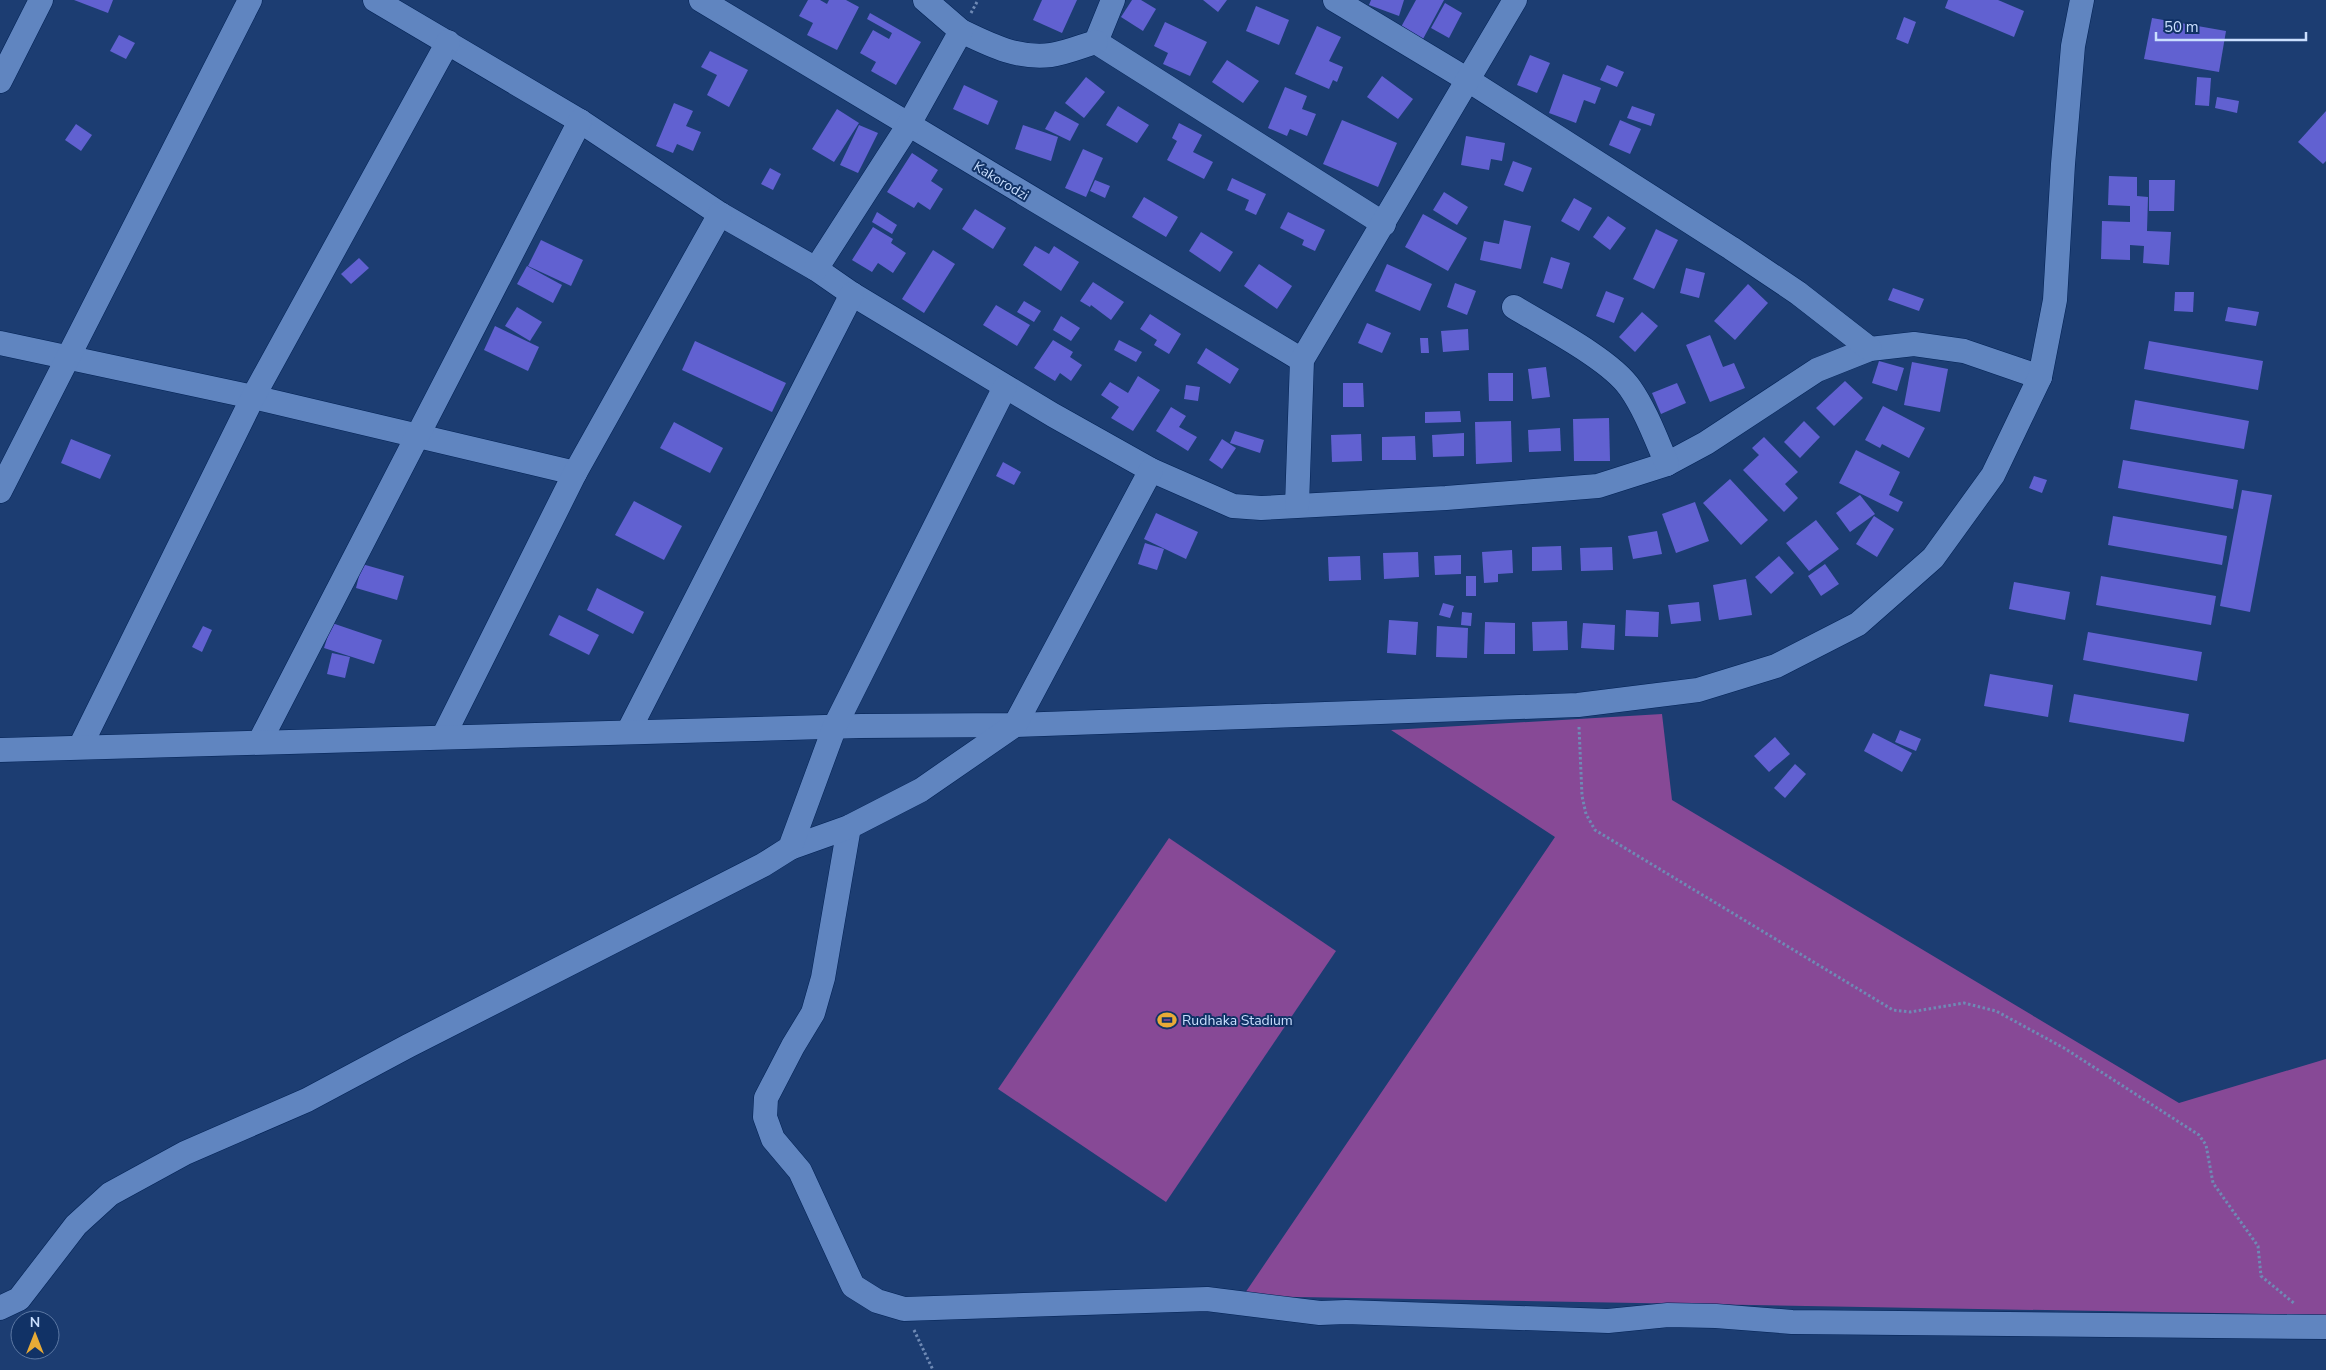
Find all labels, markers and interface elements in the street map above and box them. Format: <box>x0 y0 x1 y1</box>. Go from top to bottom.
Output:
scale bar <box>2156 10 2306 42</box>
text: 50 m <box>2164 17 2199 37</box>
street label: Kakorodzi <box>970 157 1032 205</box>
sports icon: Rudhaka Stadium <box>1156 1009 1178 1031</box>
place label: Rudhaka Stadium <box>1182 1011 1293 1030</box>
north arrow <box>10 1310 60 1360</box>
text: N <box>30 1313 40 1332</box>

